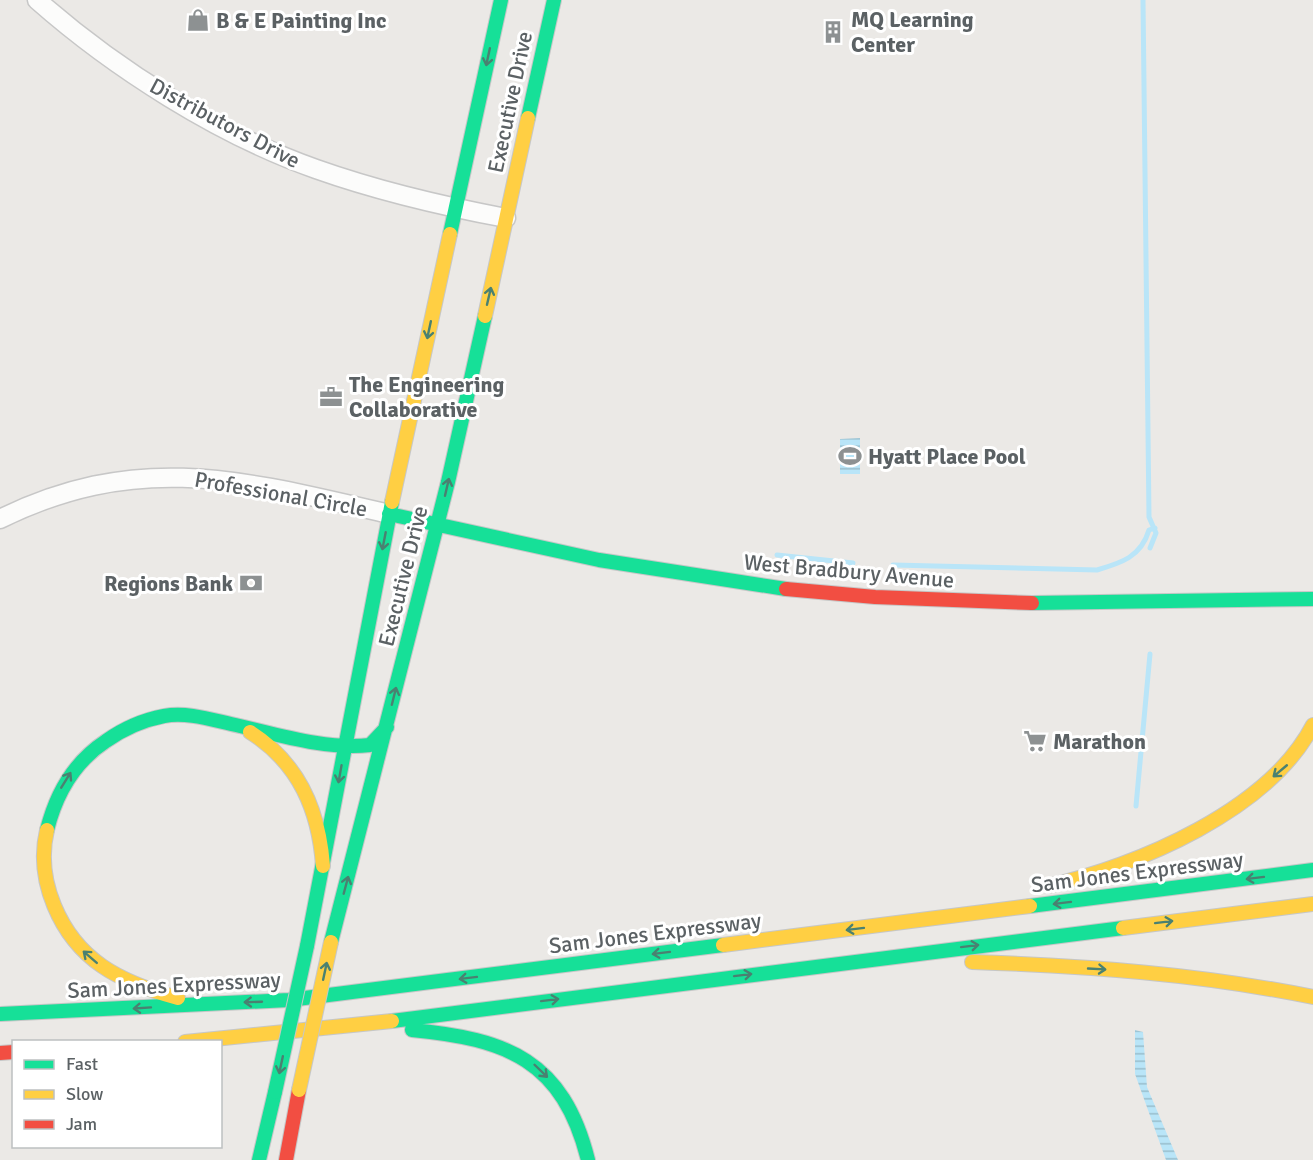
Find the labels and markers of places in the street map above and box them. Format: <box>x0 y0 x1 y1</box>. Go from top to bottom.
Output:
place label: MQ Learning Center <box>851 6 974 58</box>
shop icon: B & E Painting Inc <box>185 7 211 33</box>
place label: B & E Painting Inc <box>216 7 386 34</box>
building icon: MQ Learning Center <box>820 19 846 45</box>
place label: The Engineering Collaborative <box>349 371 505 423</box>
office icon: The Engineering Collaborative <box>318 384 344 410</box>
sports icon: Hyatt Place Pool <box>837 443 863 469</box>
place label: Hyatt Place Pool <box>868 443 1026 470</box>
place label: Regions Bank <box>104 570 233 597</box>
bank icon: Regions Bank <box>238 570 264 596</box>
supermarket icon: Marathon <box>1022 728 1048 754</box>
place label: Marathon <box>1053 728 1146 755</box>

